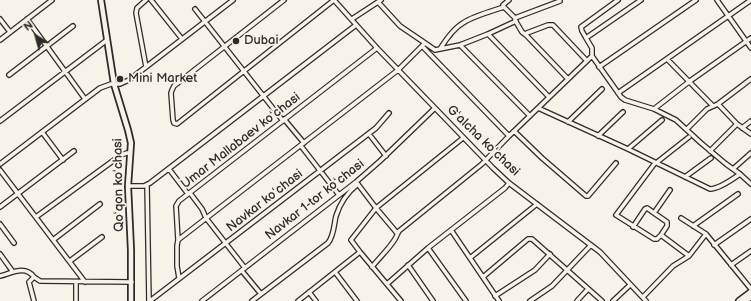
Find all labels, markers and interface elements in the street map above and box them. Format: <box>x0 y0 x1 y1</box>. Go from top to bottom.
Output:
north arrow <box>16 16 56 56</box>
text: N <box>21 18 36 34</box>
place label: Dubai <box>244 33 278 49</box>
marker: Dubai <box>231 36 241 46</box>
place label: Mini Market <box>128 71 197 87</box>
marker: Mini Market <box>115 74 125 84</box>
street label: Umar Mallabaev koʻchasi <box>178 90 304 192</box>
street label: Gʻalcha koʻchasi <box>443 102 523 180</box>
street label: Qoʻqon koʻchasi <box>110 138 128 232</box>
street label: Navkar 1-tor koʻchasi <box>262 156 368 244</box>
street label: Navkar koʻchasi <box>224 166 306 236</box>

